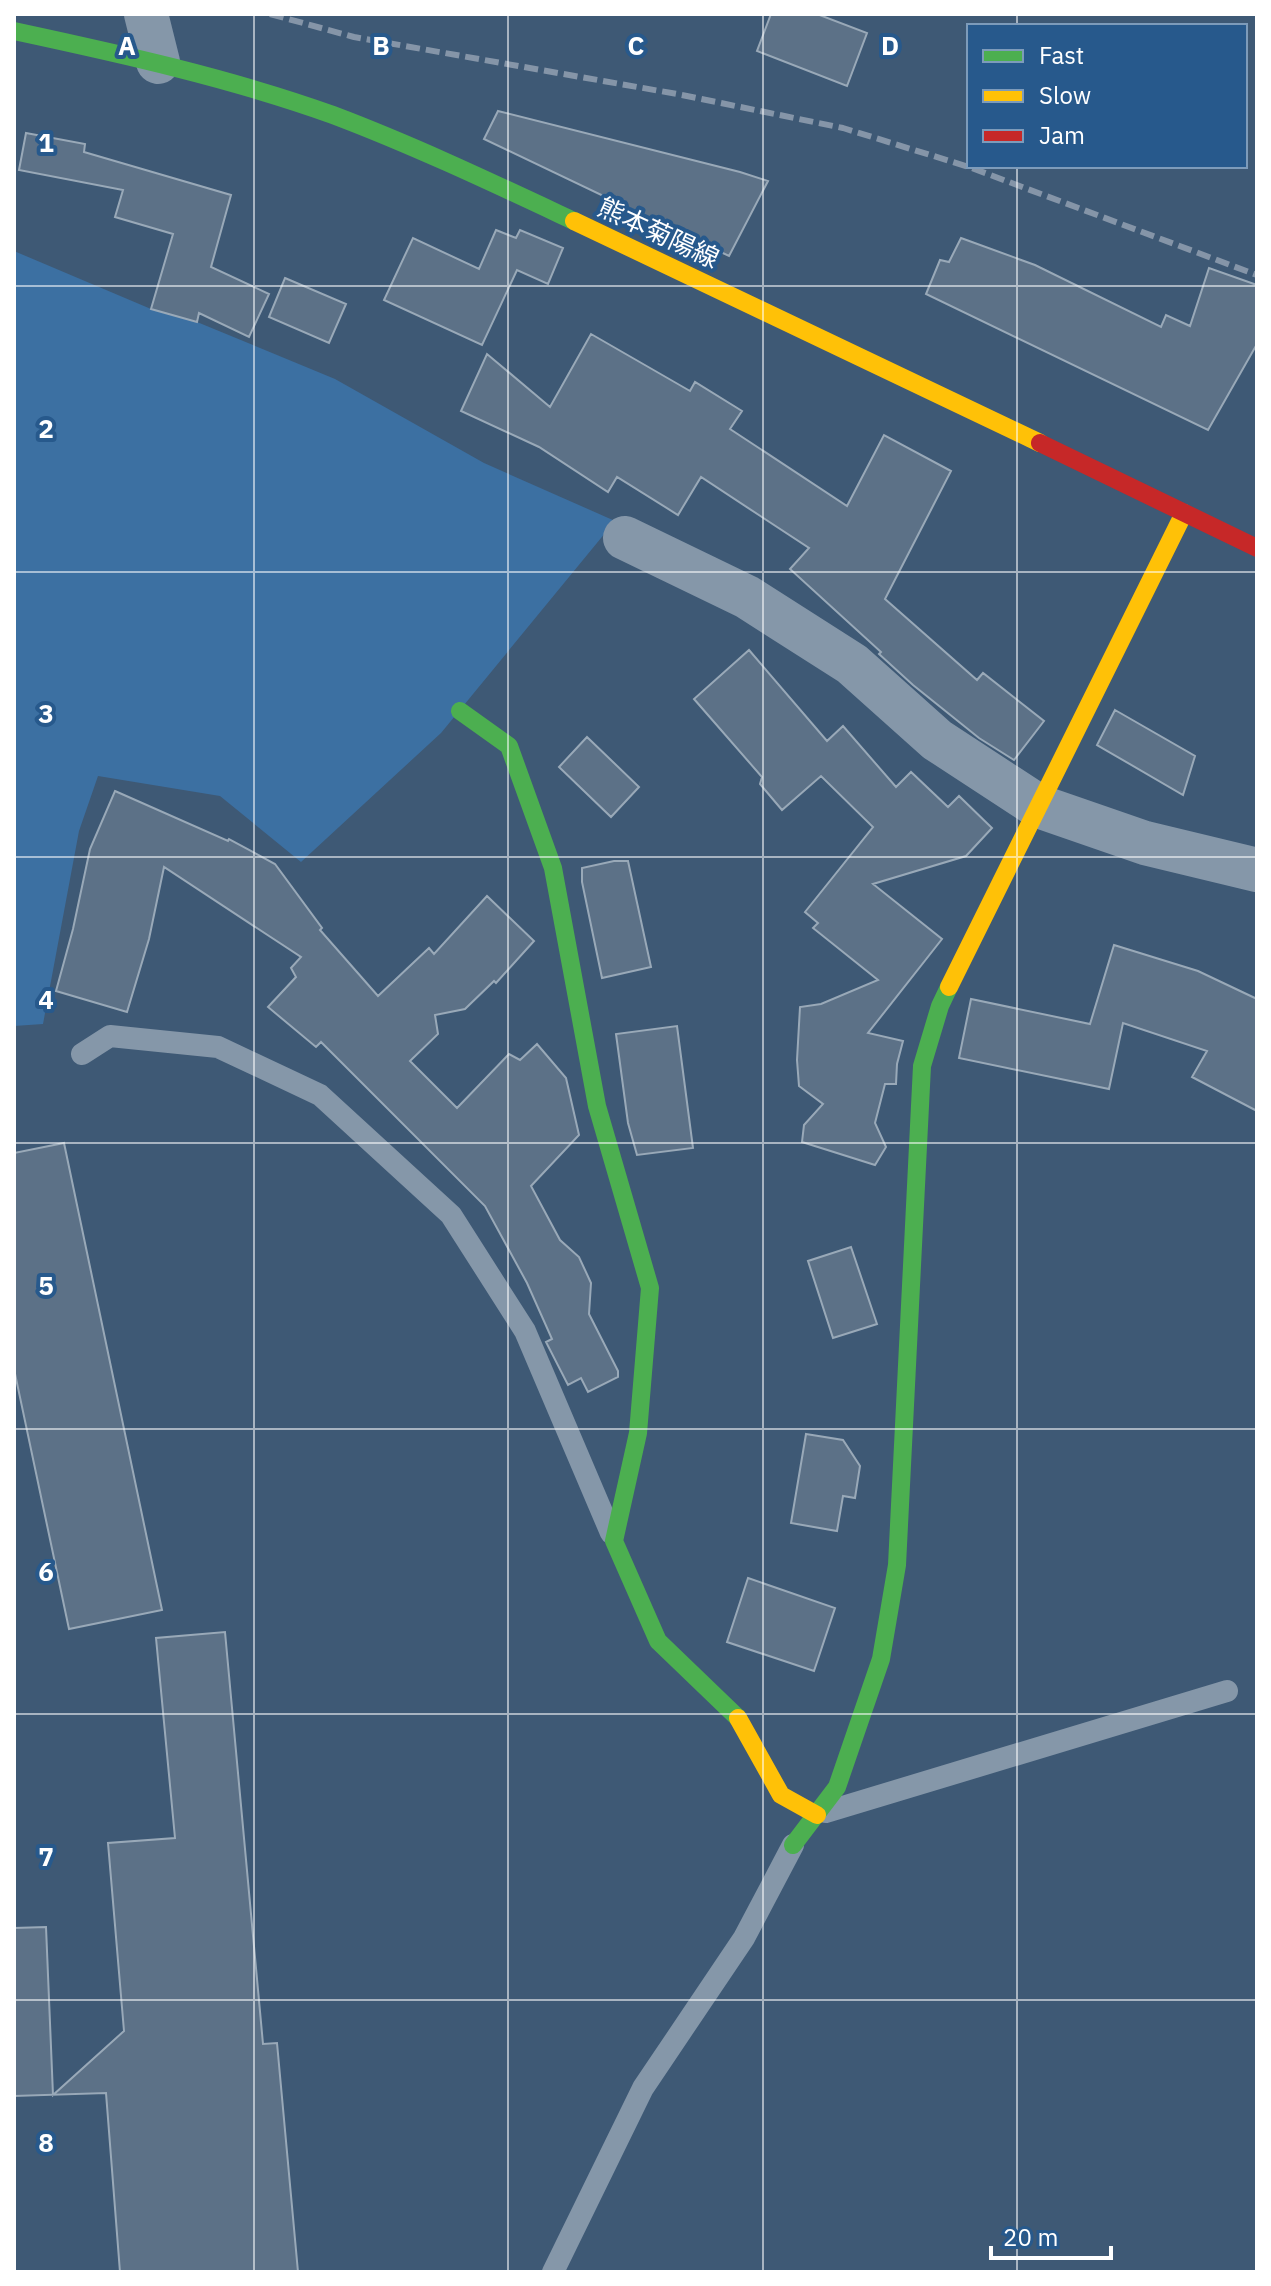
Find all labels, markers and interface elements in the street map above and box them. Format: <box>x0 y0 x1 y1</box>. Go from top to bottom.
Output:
legend <box>967 24 1247 168</box>
text: A <box>118 28 136 62</box>
text: B <box>372 28 390 62</box>
text: C <box>628 28 645 62</box>
text: D <box>881 28 899 62</box>
text: Fast <box>1039 39 1084 71</box>
text: Slow <box>1039 79 1091 111</box>
text: Jam <box>1039 119 1085 151</box>
text: 1 <box>38 125 54 159</box>
street label: 熊本菊陽線 <box>593 189 725 275</box>
text: 2 <box>38 411 54 445</box>
text: 3 <box>38 696 54 730</box>
text: 4 <box>38 982 54 1016</box>
text: 5 <box>38 1268 54 1302</box>
text: 6 <box>38 1554 54 1588</box>
text: 7 <box>38 1839 54 1873</box>
text: 8 <box>38 2125 54 2159</box>
scale bar <box>991 2210 1111 2260</box>
text: 20 m <box>1003 2221 1058 2253</box>

